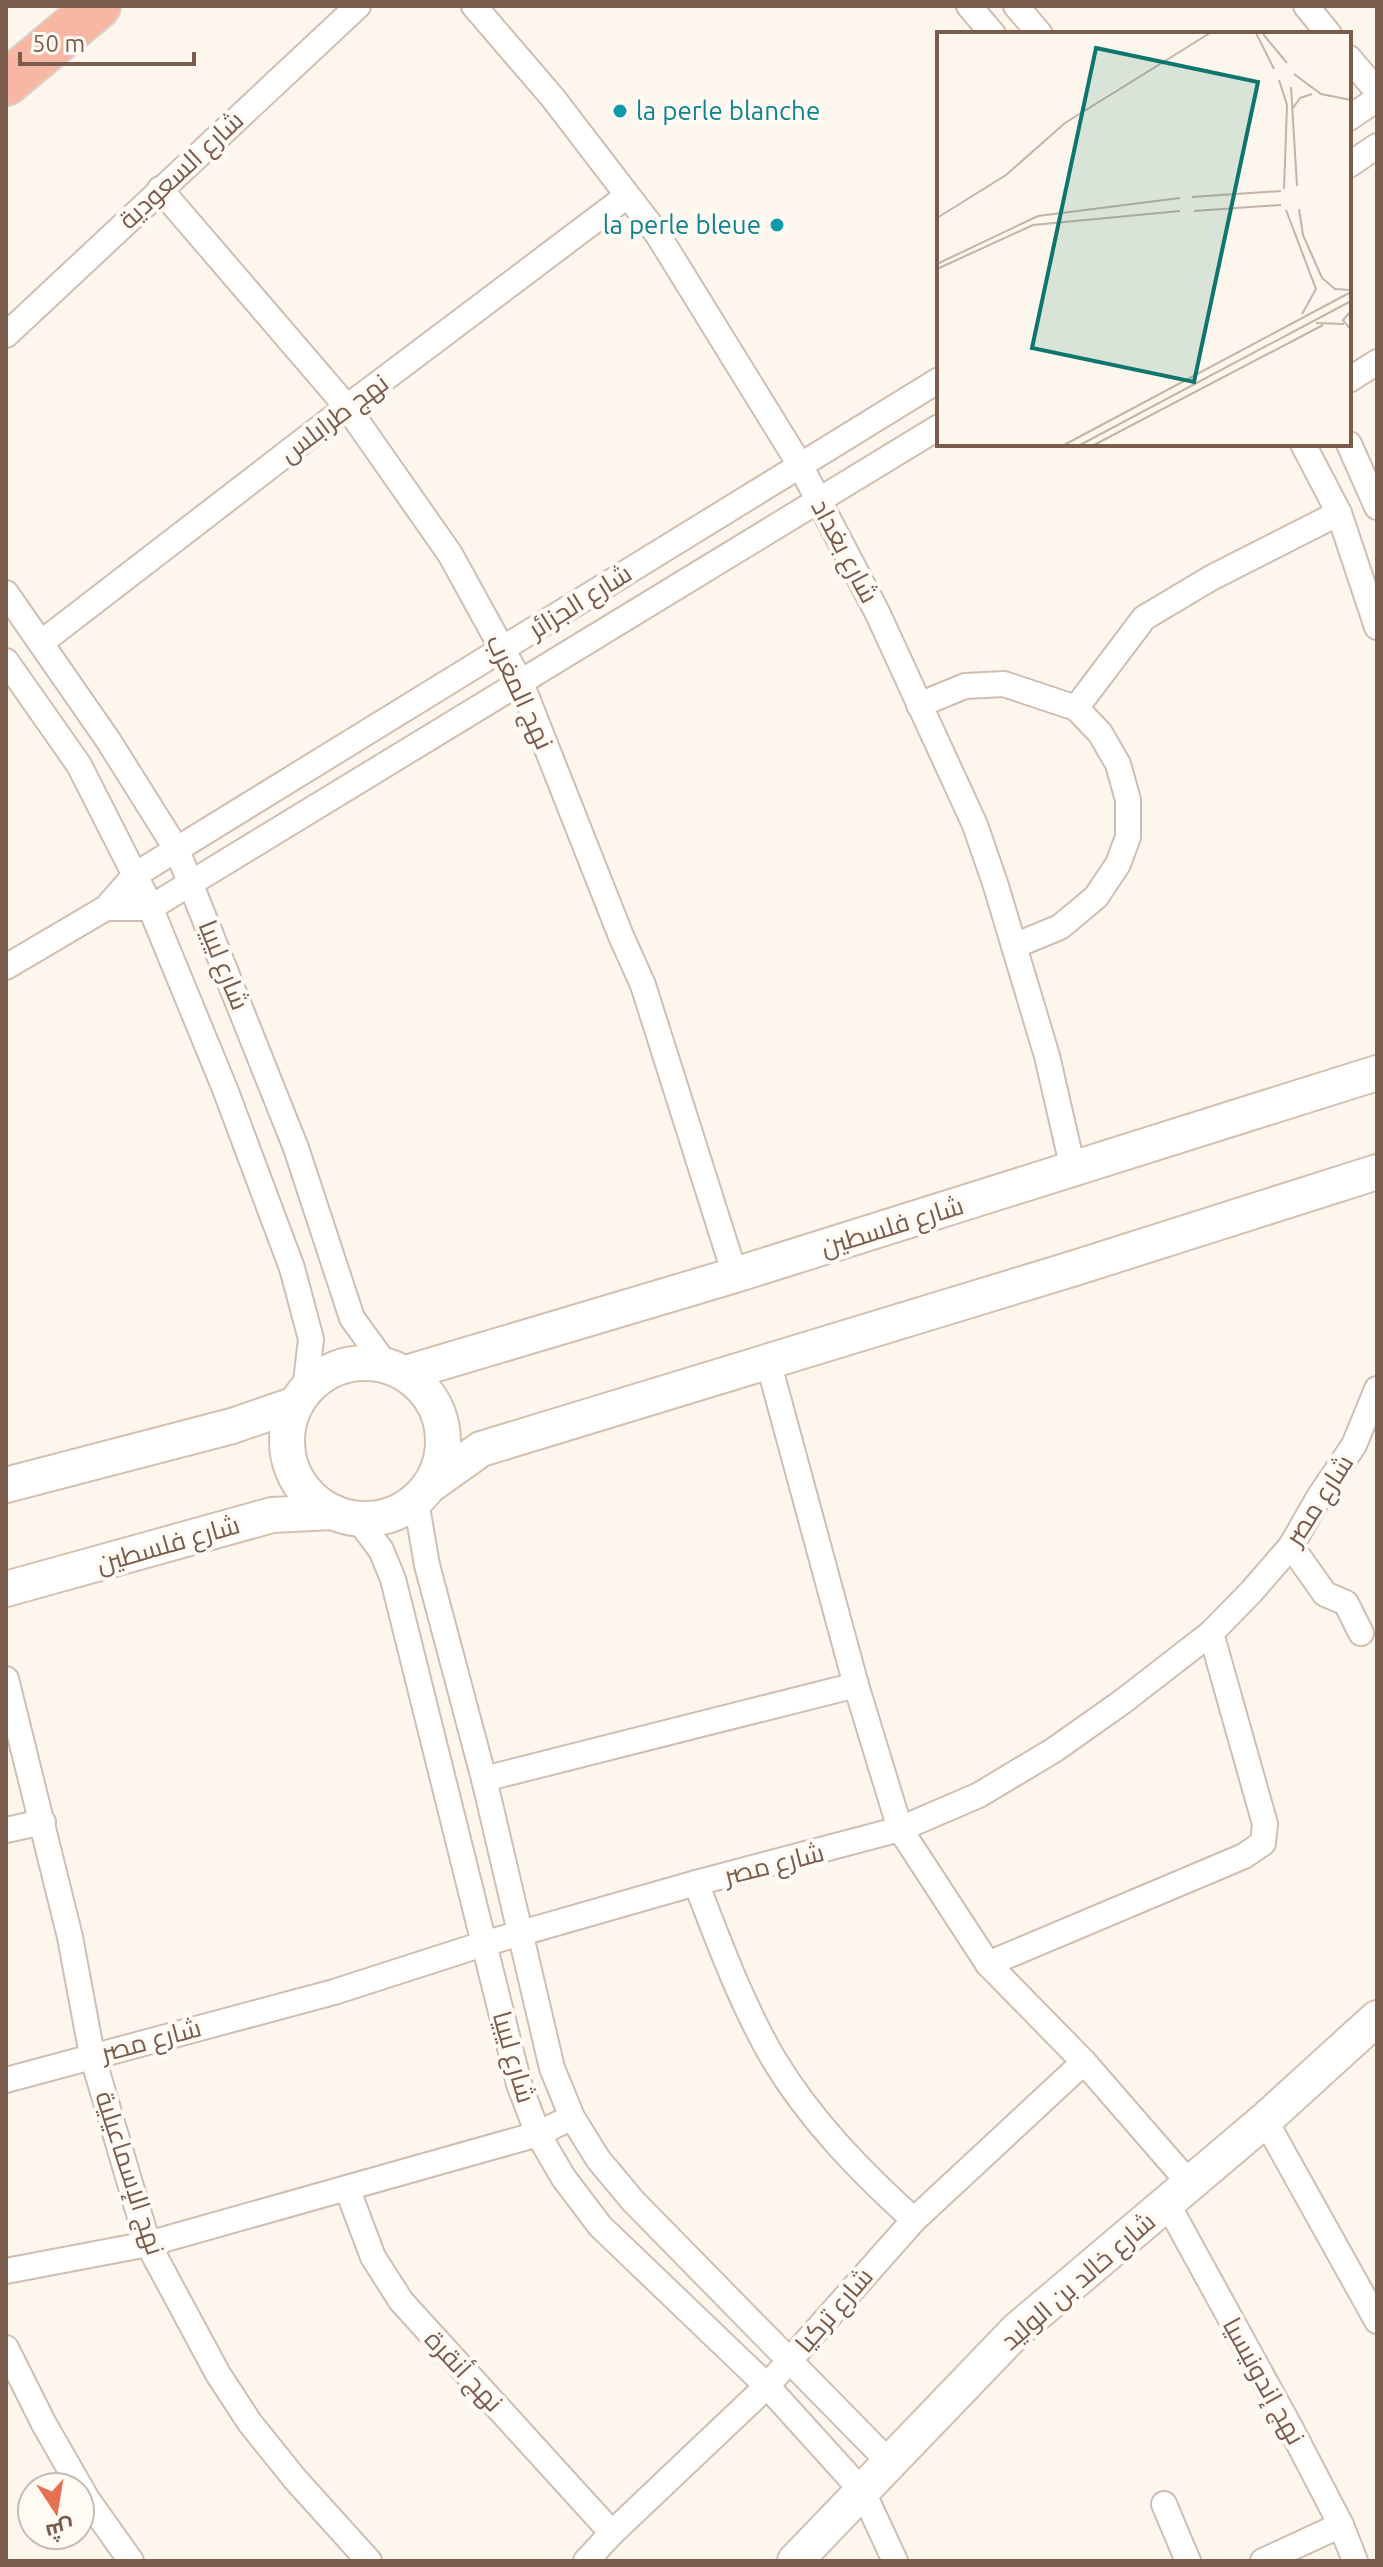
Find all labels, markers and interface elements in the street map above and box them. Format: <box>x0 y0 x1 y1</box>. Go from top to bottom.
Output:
scale bar <box>20 16 194 66</box>
text: 50 m <box>32 30 85 57</box>
inset map <box>937 32 1351 446</box>
place label: la perle blanche <box>636 96 820 125</box>
marker: la perle blanche <box>611 102 629 120</box>
street label: شارع السعودية <box>113 105 251 237</box>
place label: la perle bleue <box>603 210 761 239</box>
marker: la perle bleue <box>768 216 786 234</box>
street label: نهج طرابلس <box>274 368 395 470</box>
street label: شارع بغداد <box>803 494 885 609</box>
street label: شارع الجزائر <box>521 558 638 647</box>
street label: نهج المغرب <box>479 630 560 755</box>
street label: شارع ليبيا <box>191 916 256 1015</box>
street label: شارع فلسطين <box>817 1190 968 1264</box>
street label: شارع مصر <box>1278 1449 1361 1554</box>
street label: شارع فلسطين <box>93 1509 244 1581</box>
street label: شارع مصر <box>719 1837 828 1893</box>
street label: شارع ليبيا <box>485 2008 541 2107</box>
street label: شارع مصر <box>96 2012 205 2070</box>
street label: نهج الإسماعيلية <box>87 2087 171 2259</box>
street label: شارع خالد بن الوليد <box>995 2206 1163 2358</box>
street label: شارع تركيا <box>789 2261 880 2360</box>
street label: نهج إندونيسيا <box>1215 2312 1311 2451</box>
street label: نهج أنقرة <box>417 2323 511 2419</box>
north arrow <box>16 2471 96 2551</box>
text: ش <box>43 2514 77 2546</box>

